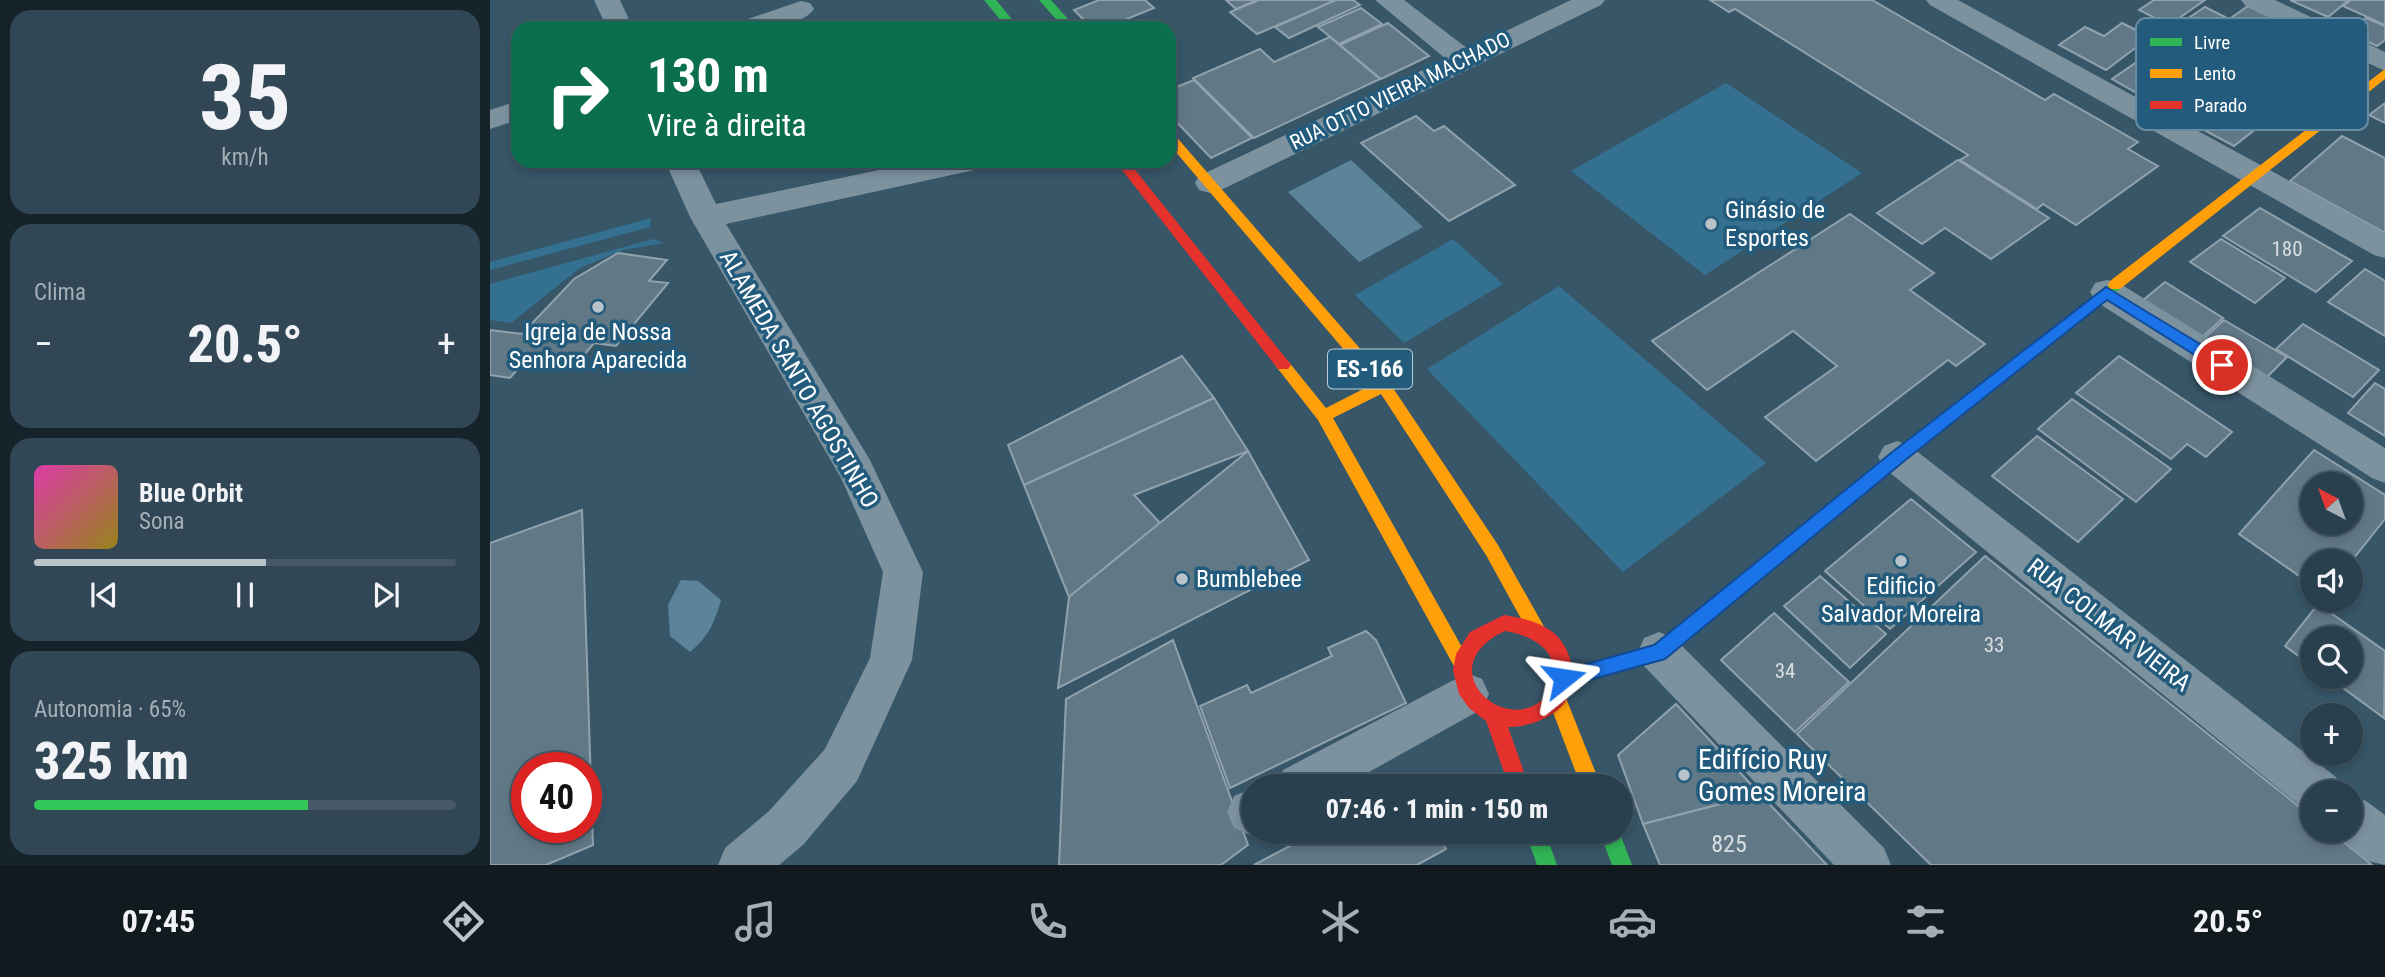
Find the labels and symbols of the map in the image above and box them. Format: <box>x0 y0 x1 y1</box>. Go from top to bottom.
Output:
legend <box>2136 18 2368 130</box>
street label: RUA OTTO VIEIRA MACHADO <box>1286 27 1514 155</box>
text: Livre <box>2194 31 2230 54</box>
text: Lento <box>2194 62 2236 85</box>
text: Parado <box>2194 94 2247 117</box>
place label: Ginásio de Esportes <box>1725 196 1825 252</box>
marker: Ginásio de Esportes <box>1703 216 1719 232</box>
house number: 180 <box>2271 237 2303 261</box>
street label: ALAMEDA SANTO AGOSTINHO <box>714 245 884 513</box>
marker: Igreja de Nossa Senhora Aparecida <box>590 299 606 315</box>
place label: Igreja de Nossa Senhora Aparecida <box>509 318 687 374</box>
pin <box>2192 335 2252 395</box>
road number: ES-166 <box>1328 350 1412 388</box>
north arrow <box>2300 472 2362 536</box>
marker: Edificio Salvador Moreira <box>1893 553 1909 569</box>
street label: RUA COLMAR VIEIRA <box>2022 553 2196 697</box>
place label: Bumblebee <box>1196 565 1302 593</box>
marker: Bumblebee <box>1174 571 1190 587</box>
place label: Edificio Salvador Moreira <box>1821 572 1981 628</box>
house number: 33 <box>1984 633 2004 657</box>
position arrow <box>1527 641 1601 715</box>
house number: 34 <box>1775 659 1795 683</box>
place label: Edifício Ruy Gomes Moreira <box>1698 743 1866 808</box>
speed limit sign: 40 <box>511 752 602 843</box>
marker: Edifício Ruy Gomes Moreira <box>1676 767 1692 783</box>
house number: 825 <box>1711 830 1747 858</box>

